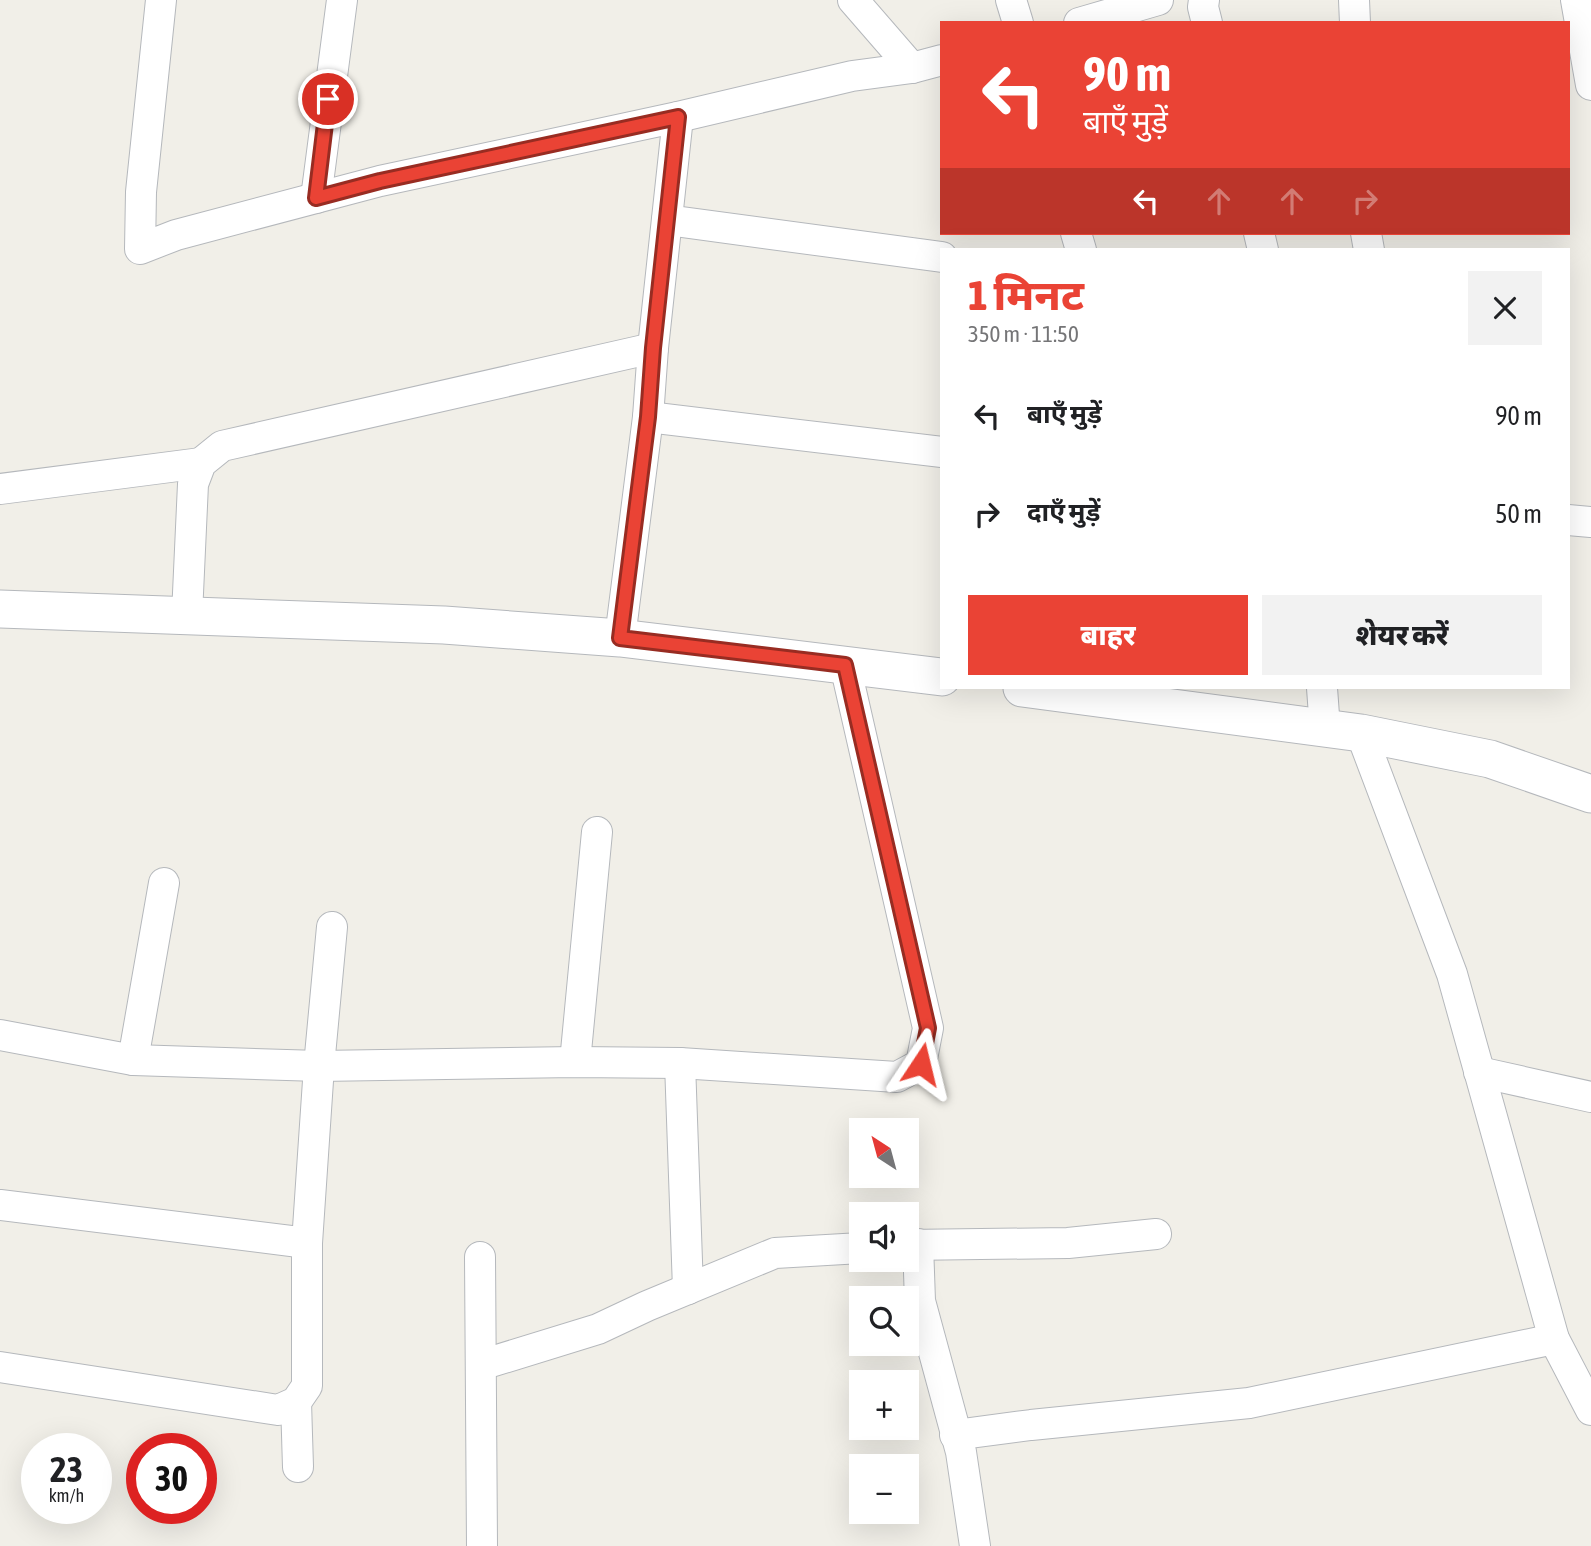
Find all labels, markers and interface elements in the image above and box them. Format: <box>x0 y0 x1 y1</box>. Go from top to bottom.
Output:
text: 90 m <box>1083 45 1171 101</box>
icon: left <box>968 49 1059 140</box>
pin <box>298 69 358 129</box>
icon: arrive <box>309 80 347 118</box>
text: बाएँ मुड़ें <box>1083 103 1168 140</box>
icon: left <box>1127 182 1165 220</box>
icon: ahead <box>1200 182 1238 220</box>
icon: ahead <box>1273 182 1311 220</box>
icon: right <box>1346 182 1384 220</box>
text: 1 मिनट <box>968 271 1084 319</box>
button: close <box>1468 271 1542 345</box>
text: 350 m · 11:50 <box>968 321 1079 347</box>
icon: left <box>968 397 1006 435</box>
text: बाएँ मुड़ें <box>1027 399 1102 429</box>
text: 90 m <box>1495 401 1542 431</box>
icon: right <box>968 495 1006 533</box>
text: दाएँ मुड़ें <box>1027 497 1100 527</box>
text: 50 m <box>1495 499 1542 529</box>
button: बाहर <box>968 595 1248 675</box>
button: शेयर करें <box>1262 595 1542 675</box>
position arrow <box>884 1027 958 1101</box>
north arrow <box>849 1118 919 1188</box>
map controls <box>849 1118 919 1524</box>
button: sound <box>849 1202 919 1272</box>
button: search <box>849 1286 919 1356</box>
button: + <box>849 1370 919 1440</box>
speed limit sign: 30 <box>126 1433 217 1524</box>
text: 23 <box>50 1449 83 1489</box>
button: − <box>849 1454 919 1524</box>
text: km/h <box>49 1485 84 1506</box>

